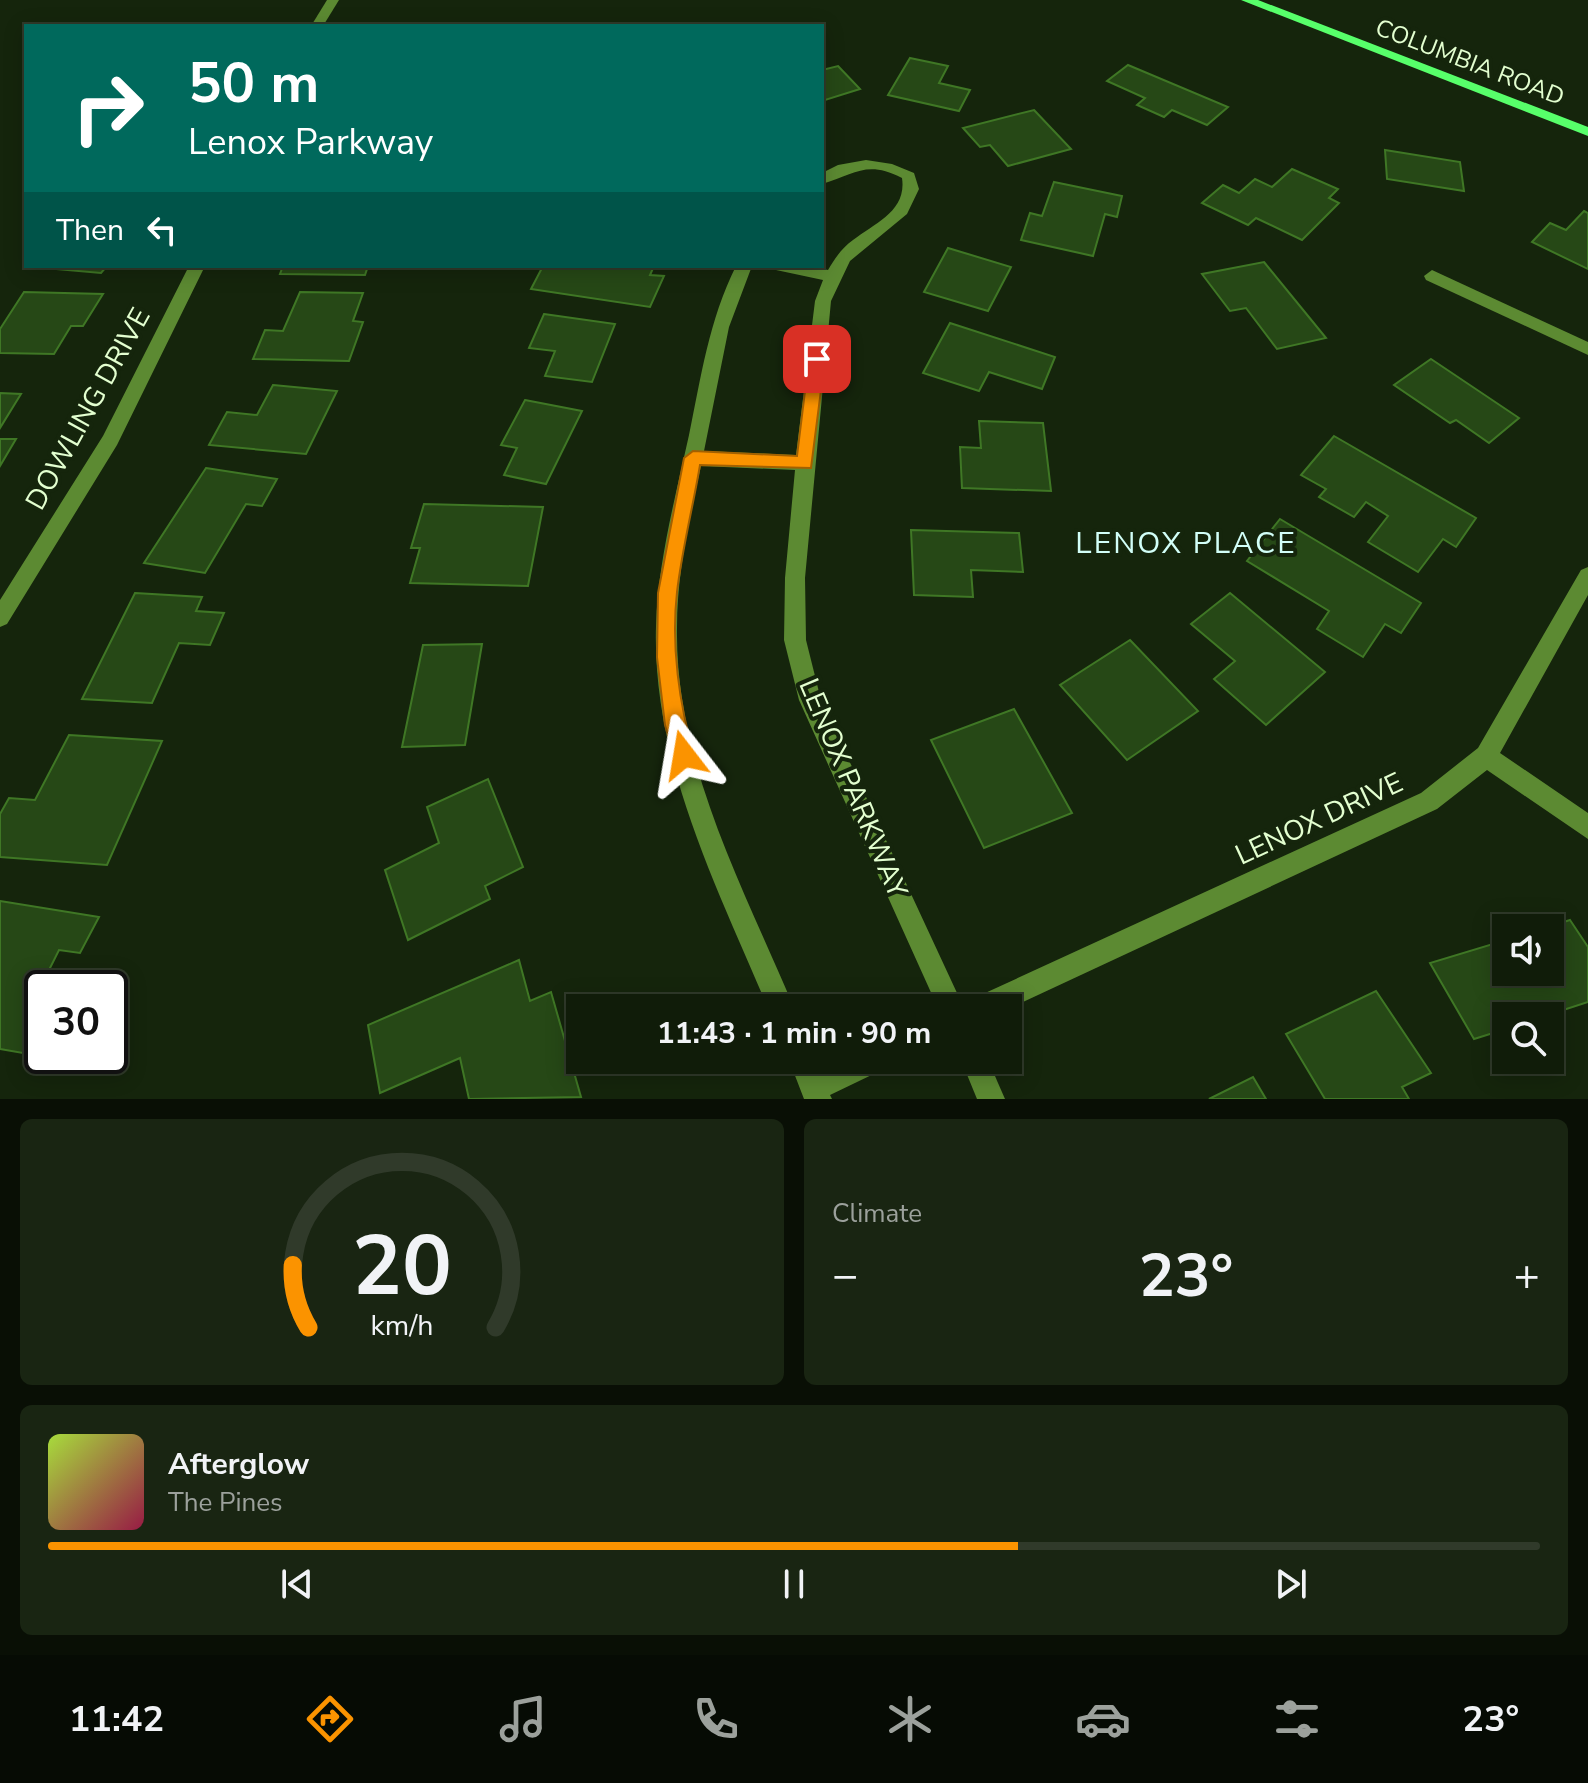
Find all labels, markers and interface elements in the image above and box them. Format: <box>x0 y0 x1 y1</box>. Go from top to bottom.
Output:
street label: COLUMBIA ROAD <box>1371 11 1569 113</box>
text: 50 m <box>188 45 319 122</box>
icon: right <box>56 56 160 160</box>
text: Lenox Parkway <box>188 118 433 167</box>
icon: left <box>140 208 184 252</box>
text: Then <box>56 210 124 251</box>
street label: DOWLING DRIVE <box>17 301 159 517</box>
pin <box>783 325 851 393</box>
icon: arrive <box>795 337 839 381</box>
district label: LENOX PLACE <box>1075 523 1297 564</box>
street label: LENOX PARKWAY <box>790 672 917 905</box>
position arrow <box>642 713 726 797</box>
street label: LENOX DRIVE <box>1229 764 1409 874</box>
map controls <box>1492 914 1564 1074</box>
button: sound <box>1492 914 1564 986</box>
speed limit sign: 30 <box>24 970 128 1074</box>
button: search <box>1492 1002 1564 1074</box>
text: 11:43 · 1 min · 90 m <box>657 1013 931 1054</box>
text: Climate <box>832 1196 922 1231</box>
text: 20 <box>352 1210 452 1323</box>
text: 23° <box>1139 1235 1233 1317</box>
text: − <box>832 1246 858 1306</box>
text: + <box>1514 1246 1540 1306</box>
text: km/h <box>371 1306 433 1345</box>
text: Afterglow <box>168 1444 309 1485</box>
text: The Pines <box>168 1485 283 1520</box>
icon: previous <box>275 1562 319 1606</box>
icon: pause <box>772 1562 816 1606</box>
icon: next <box>1269 1562 1313 1606</box>
icon: directions <box>302 1691 358 1747</box>
icon: music <box>495 1691 551 1747</box>
icon: phone <box>688 1691 744 1747</box>
icon: climate <box>882 1691 938 1747</box>
icon: car <box>1075 1691 1131 1747</box>
icon: filters <box>1269 1691 1325 1747</box>
text: 11:42 <box>69 1695 164 1744</box>
text: 23° <box>1462 1695 1519 1744</box>

